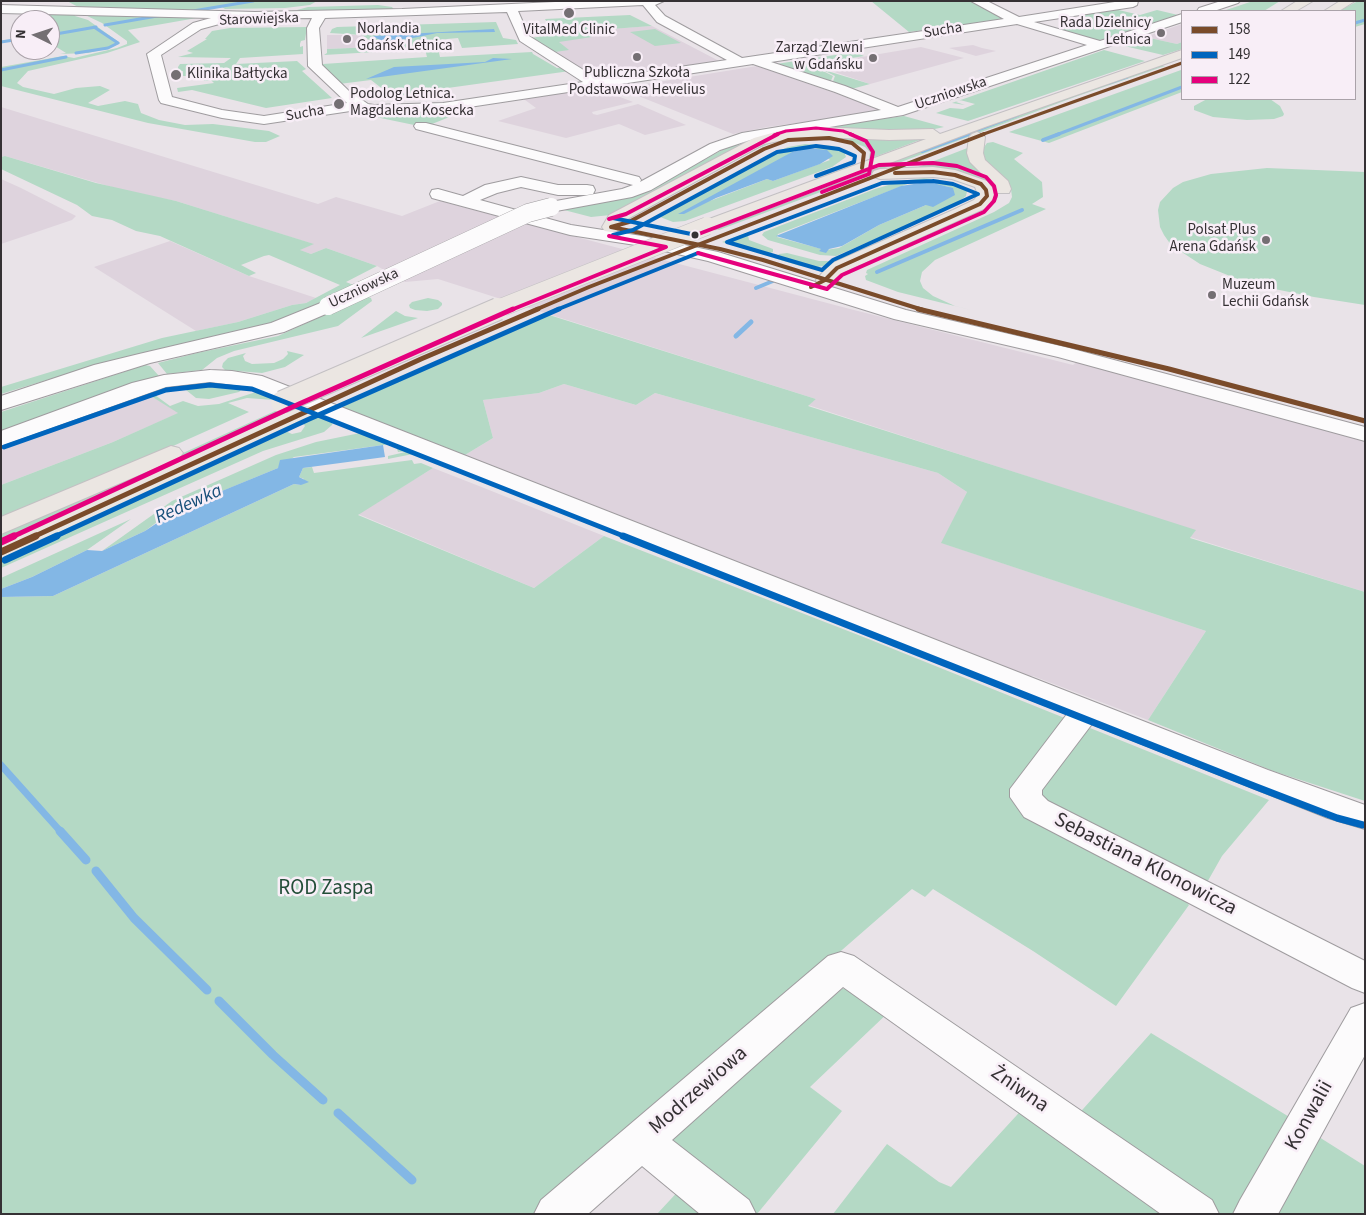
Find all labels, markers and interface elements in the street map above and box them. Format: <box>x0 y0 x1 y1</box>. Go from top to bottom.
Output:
marker: VitalMed Clinic <box>562 6 576 20</box>
north arrow <box>10 10 60 60</box>
street label: Starowiejska <box>219 10 299 30</box>
legend <box>1181 10 1356 100</box>
place label: Rada Dzielnicy Letnica <box>1060 15 1151 50</box>
street label: Sucha <box>922 19 964 43</box>
text: 158 <box>1228 19 1250 40</box>
place label: Norlandia Gdańsk Letnica <box>357 21 453 56</box>
place label: VitalMed Clinic <box>523 22 615 40</box>
marker: Rada Dzielnicy Letnica <box>1155 27 1167 39</box>
text: N <box>11 29 31 39</box>
marker: Norlandia Gdańsk Letnica <box>341 33 353 45</box>
place label: Zarząd Zlewni w Gdańsku <box>775 40 863 75</box>
text: 149 <box>1228 44 1250 65</box>
marker: Publiczna Szkoła Podstawowa Hevelius <box>631 51 643 63</box>
marker: Zarząd Zlewni w Gdańsku <box>867 52 879 64</box>
place label: Publiczna Szkoła Podstawowa Hevelius <box>569 65 705 100</box>
place label: Klinika Bałtycka <box>187 66 288 84</box>
marker: Klinika Bałtycka <box>169 68 183 82</box>
text: 122 <box>1228 69 1250 90</box>
street label: Uczniowska <box>913 73 989 115</box>
place label: Podolog Letnica. Magdalena Kosecka <box>350 86 474 121</box>
marker: Podolog Letnica. Magdalena Kosecka <box>332 97 346 111</box>
street label: Sucha <box>284 102 326 126</box>
place label: Polsat Plus Arena Gdańsk <box>1170 222 1256 257</box>
unlabelled marker <box>690 230 700 240</box>
marker: Polsat Plus Arena Gdańsk <box>1260 234 1272 246</box>
street label: Uczniowska <box>326 265 402 313</box>
place label: Muzeum Lechii Gdańsk <box>1222 277 1309 312</box>
marker: Muzeum Lechii Gdańsk <box>1206 289 1218 301</box>
water label: Redewka <box>152 480 226 530</box>
street label: Sebastiana Klonowicza <box>1049 808 1241 922</box>
park label: ROD Zaspa <box>278 876 374 902</box>
street label: Modrzewiowa <box>645 1042 753 1140</box>
street label: Żniwna <box>985 1061 1053 1119</box>
street label: Konwalii <box>1281 1077 1339 1155</box>

